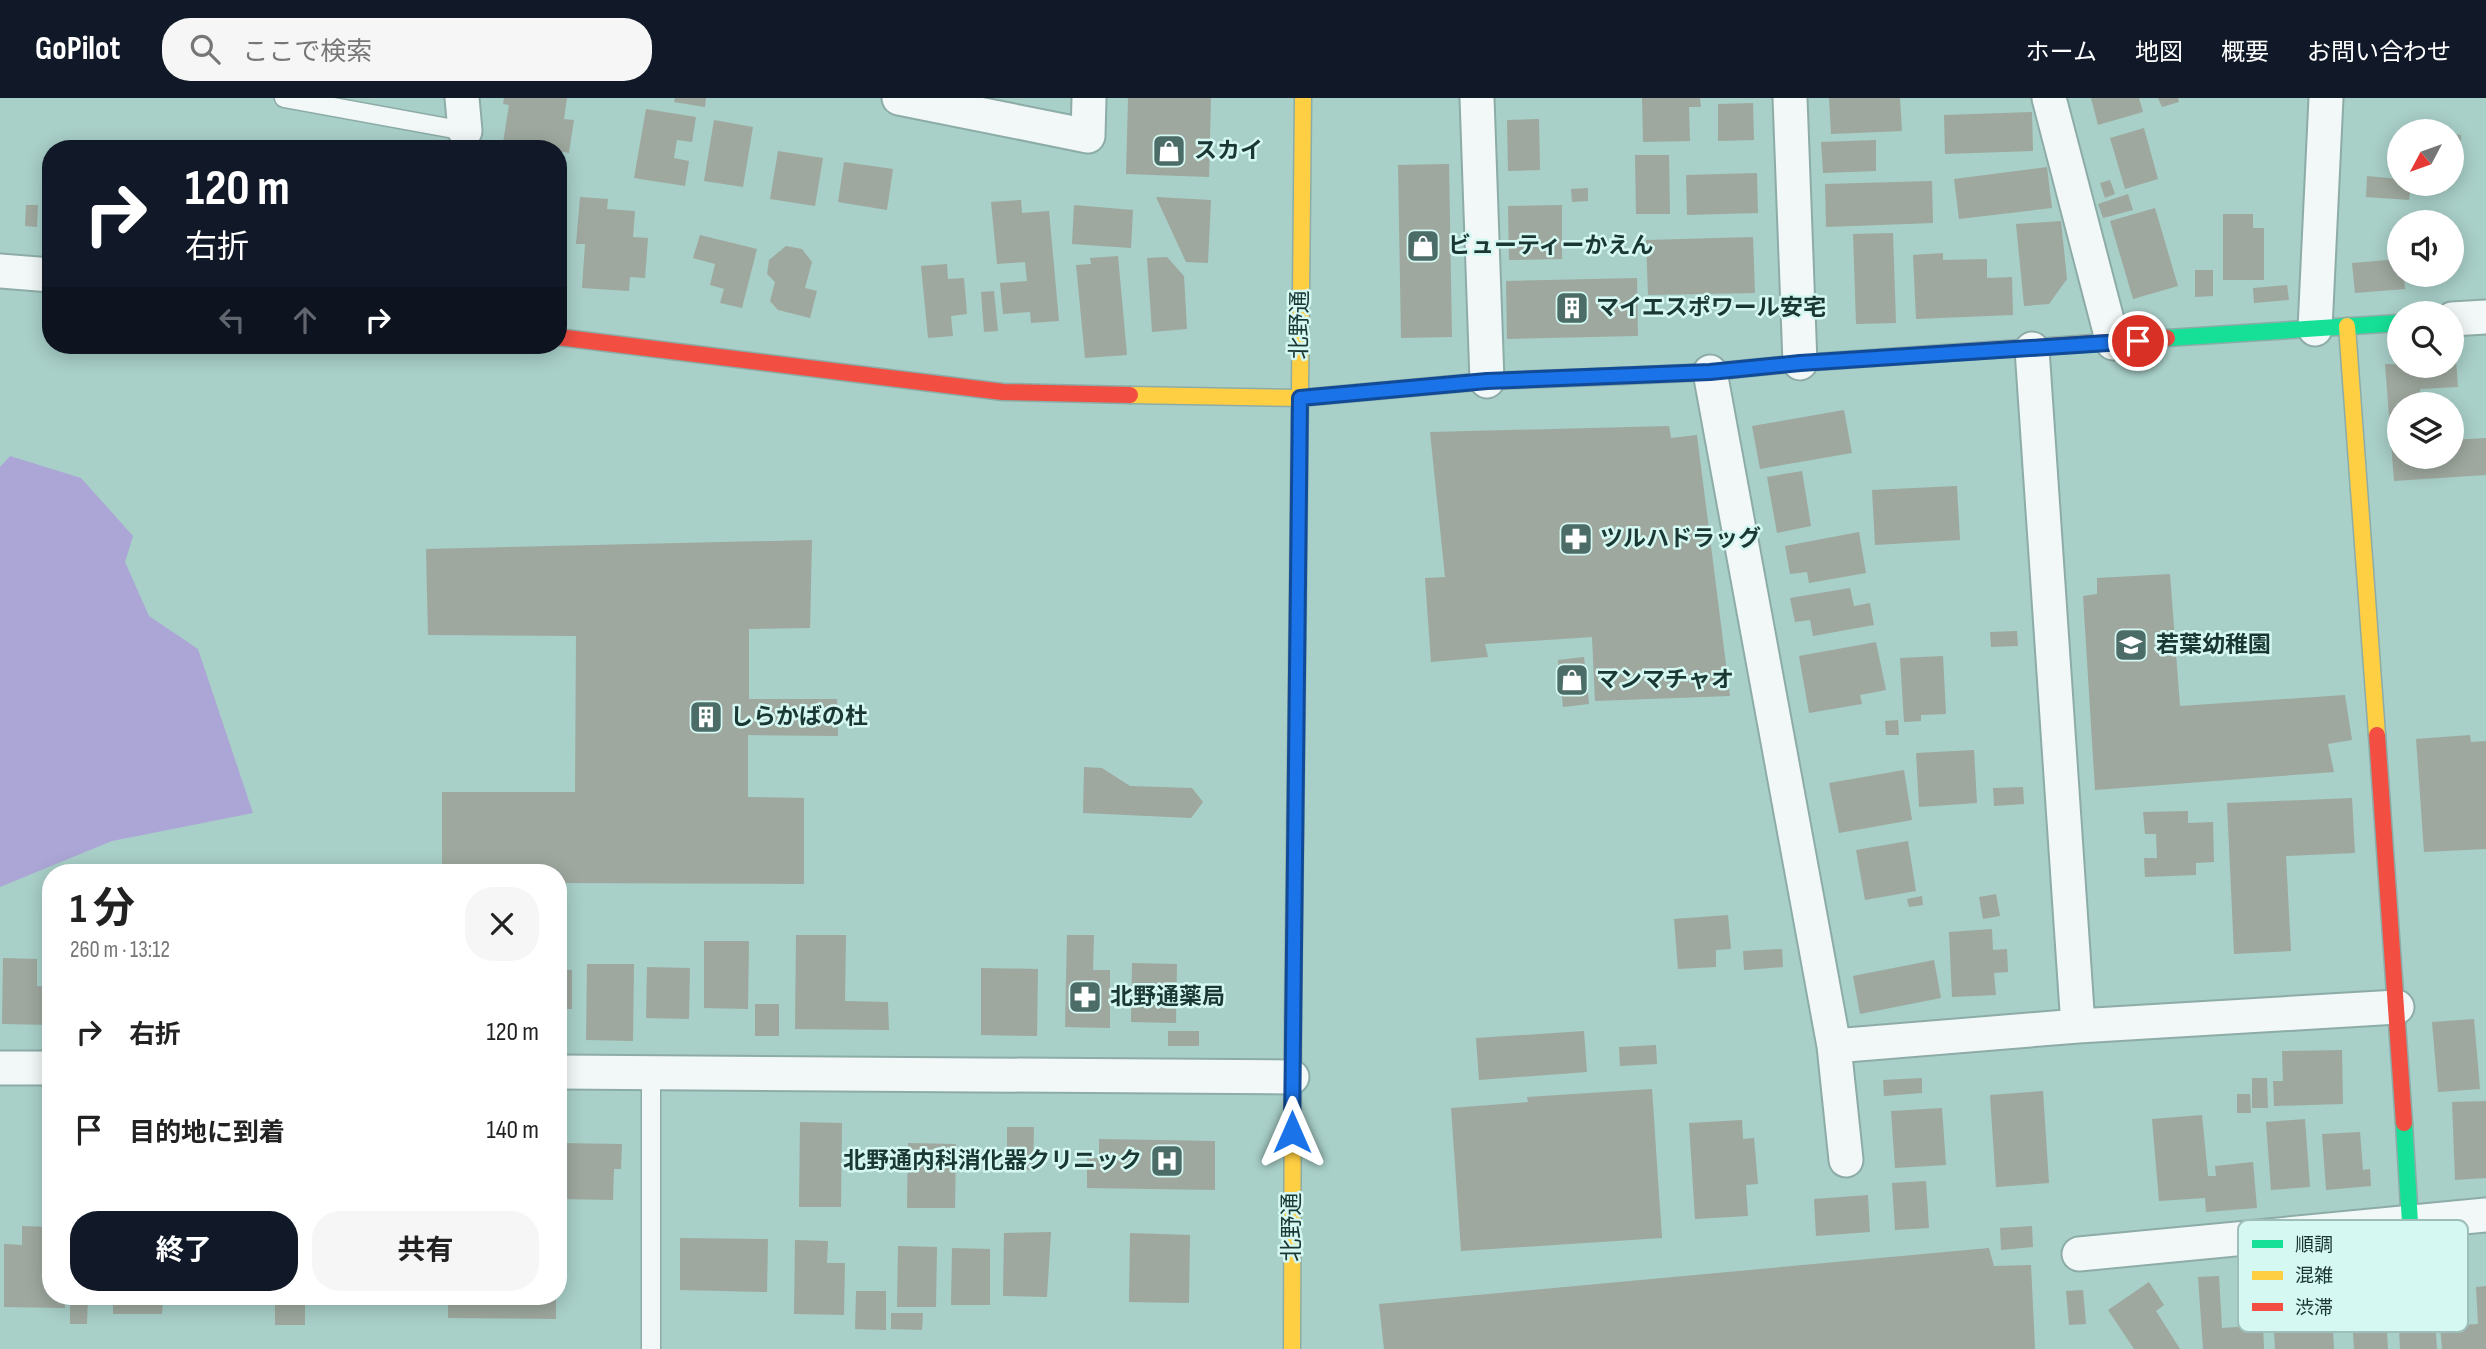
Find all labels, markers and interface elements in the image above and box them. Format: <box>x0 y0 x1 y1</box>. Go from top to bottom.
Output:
search box <box>162 18 652 81</box>
text: GoPilot <box>35 29 120 69</box>
icon: search <box>186 30 224 68</box>
text: ここで検索 <box>242 37 372 68</box>
text: ホーム <box>2026 38 2097 67</box>
text: 地図 <box>2135 38 2183 67</box>
text: 概要 <box>2221 38 2269 67</box>
text: お問い合わせ <box>2307 38 2451 67</box>
north arrow <box>2387 119 2464 196</box>
map controls <box>2387 119 2464 469</box>
shop icon: スカイ <box>1150 132 1188 170</box>
place label: スカイ <box>1194 137 1263 165</box>
text: 120 m <box>185 160 290 219</box>
icon: right <box>70 168 161 259</box>
button: sound <box>2387 210 2464 287</box>
shop icon: ビューティーかえん <box>1404 227 1442 265</box>
text: 右折 <box>185 228 249 267</box>
place label: ビューティーかえん <box>1448 232 1654 260</box>
building icon: マイエスポワール安宅 <box>1553 289 1591 327</box>
street label: 北野通 <box>1285 290 1315 360</box>
place label: マイエスポワール安宅 <box>1596 294 1826 322</box>
icon: left <box>213 301 251 339</box>
icon: ahead <box>286 301 324 339</box>
icon: right <box>359 301 397 339</box>
button: search <box>2387 301 2464 378</box>
pin <box>2108 311 2168 371</box>
icon: arrive <box>2119 322 2157 360</box>
button: layers <box>2387 392 2464 469</box>
pharmacy icon: ツルハドラッグ <box>1557 520 1595 558</box>
place label: ツルハドラッグ <box>1600 525 1761 553</box>
school or university icon: 若葉幼稚園 <box>2112 626 2150 664</box>
place label: 若葉幼稚園 <box>2156 631 2271 659</box>
shop icon: マンマチャオ <box>1553 661 1591 699</box>
place label: マンマチャオ <box>1596 666 1734 694</box>
building icon: しらかばの杜 <box>687 698 725 736</box>
place label: しらかばの杜 <box>730 703 868 731</box>
text: 1 分 <box>70 884 135 935</box>
button: close <box>465 887 539 961</box>
text: 260 m · 13:12 <box>70 936 170 964</box>
pharmacy icon: 北野通薬局 <box>1066 978 1104 1016</box>
place label: 北野通薬局 <box>1110 983 1225 1011</box>
icon: right <box>70 1013 108 1051</box>
text: 120 m <box>486 1017 539 1048</box>
text: 右折 <box>129 1020 181 1051</box>
position arrow <box>1255 1095 1329 1169</box>
icon: arrive <box>70 1111 108 1149</box>
text: 140 m <box>487 1115 539 1146</box>
text: 目的地に到着 <box>129 1118 285 1149</box>
hospital icon: 北野通内科消化器クリニック <box>1148 1142 1186 1180</box>
place label: 北野通内科消化器クリニック <box>843 1147 1142 1175</box>
street label: 北野通 <box>1278 1193 1306 1262</box>
button: 終了 <box>70 1211 298 1291</box>
button: 共有 <box>312 1211 539 1291</box>
legend <box>2238 1220 2468 1332</box>
text: 順調 <box>2295 1234 2333 1257</box>
text: 混雑 <box>2295 1265 2333 1288</box>
text: 渋滞 <box>2295 1297 2333 1320</box>

